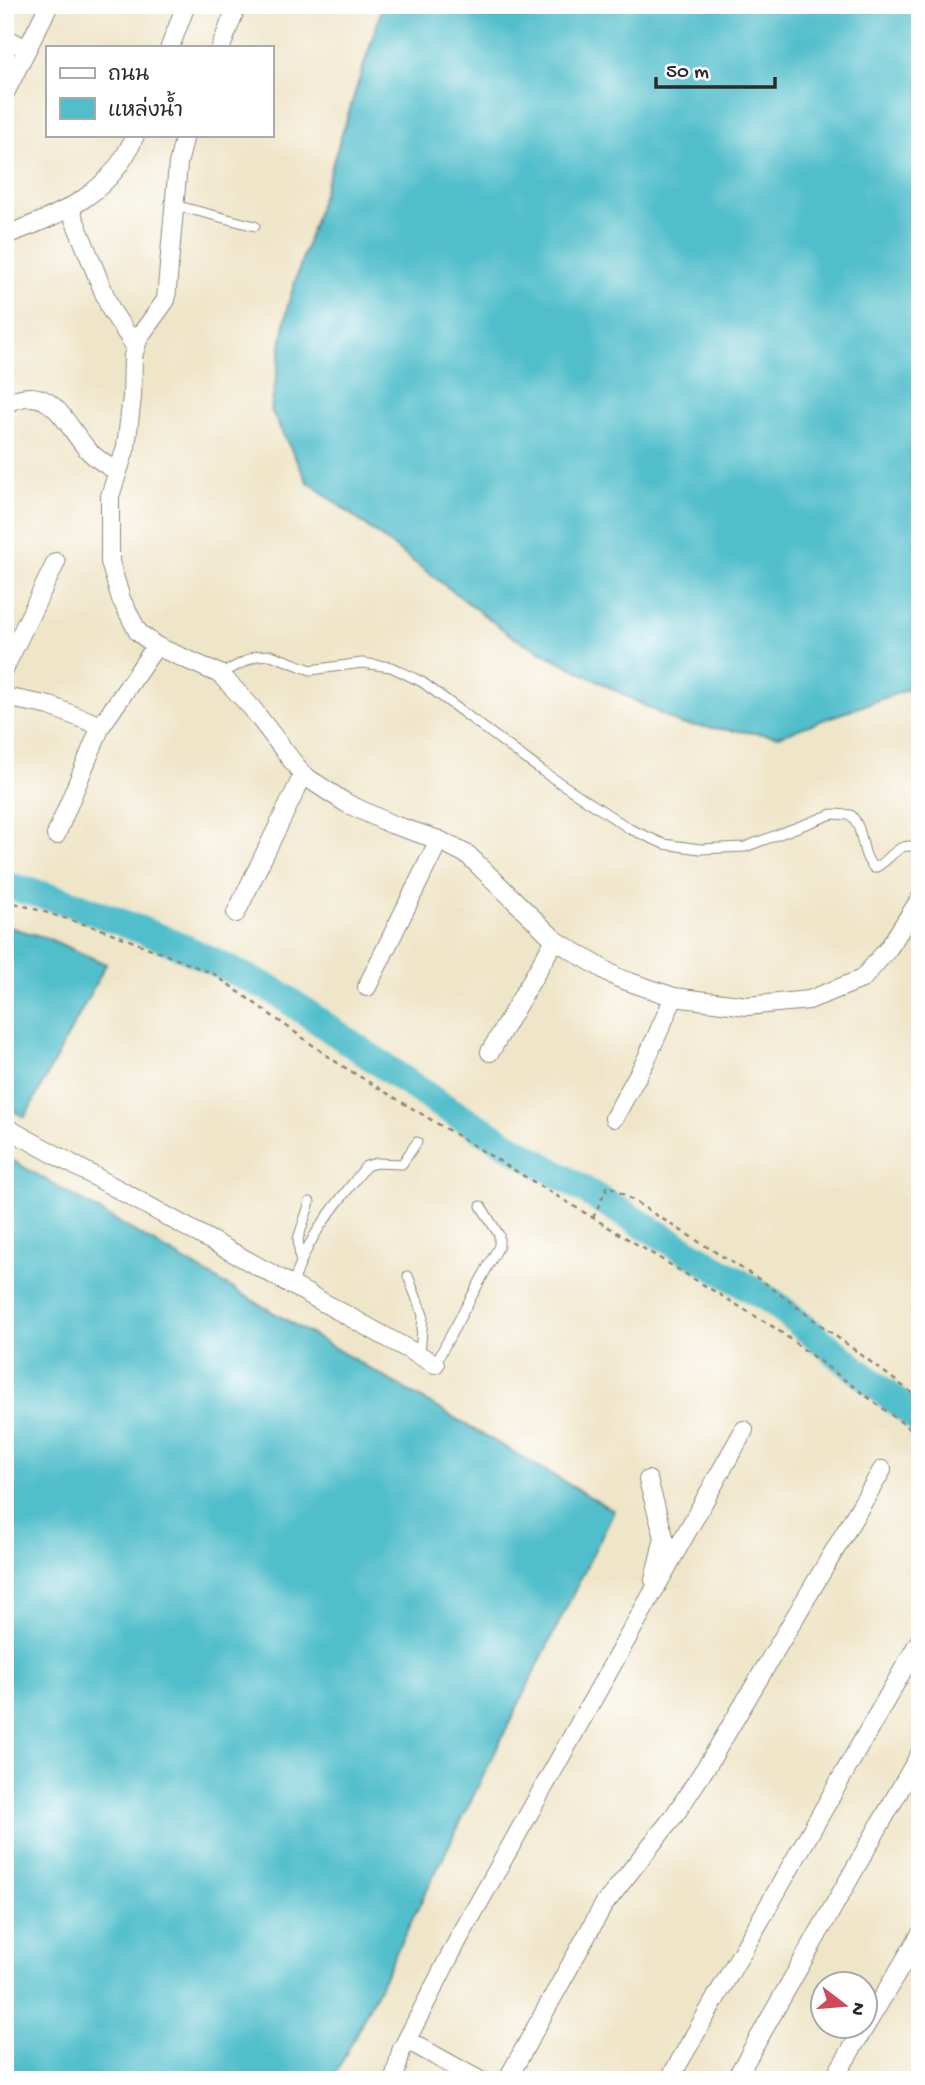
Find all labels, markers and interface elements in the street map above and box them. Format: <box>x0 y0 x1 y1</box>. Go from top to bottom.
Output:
legend <box>46 46 273 136</box>
scale bar <box>656 46 774 90</box>
text: 50 m <box>666 61 709 86</box>
text: ถนน <box>108 64 149 89</box>
text: แหล่งน้ำ <box>108 90 183 125</box>
north arrow <box>810 1969 880 2039</box>
text: N <box>844 2000 870 2018</box>

